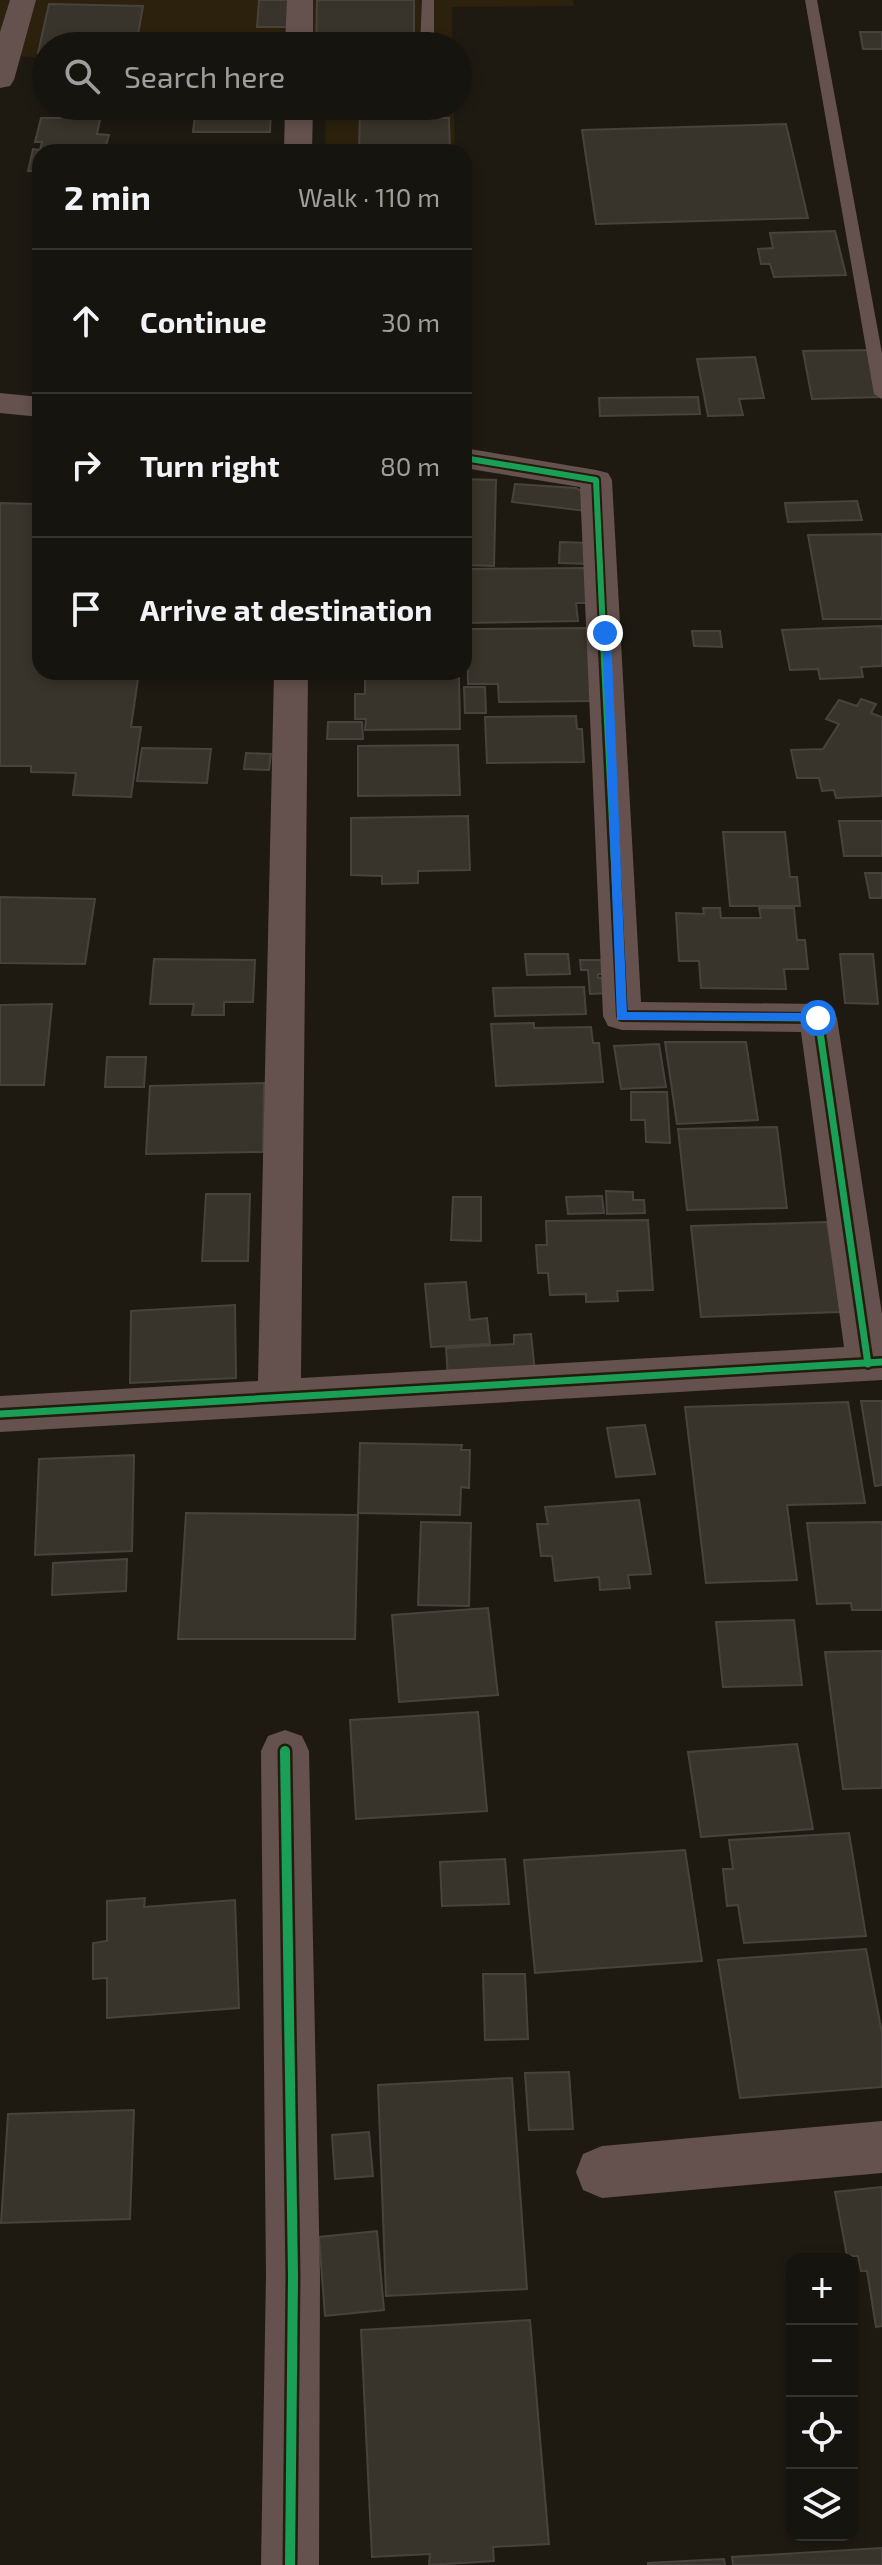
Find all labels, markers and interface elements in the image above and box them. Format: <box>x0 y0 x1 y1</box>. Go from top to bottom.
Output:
search box <box>32 32 472 120</box>
icon: search <box>60 54 104 98</box>
text: Search here <box>124 58 285 94</box>
text: 2 min <box>64 176 151 217</box>
text: Walk · 110 m <box>298 181 440 212</box>
icon: ahead <box>64 299 108 343</box>
text: Continue <box>140 303 267 339</box>
text: 30 m <box>381 306 440 337</box>
icon: right <box>64 443 108 487</box>
text: Turn right <box>140 447 280 483</box>
text: 80 m <box>380 450 440 481</box>
icon: arrive <box>64 587 108 631</box>
text: Arrive at destination <box>140 591 432 627</box>
route end <box>587 615 623 651</box>
route start <box>800 1000 836 1036</box>
map controls <box>786 2253 858 2541</box>
button: + <box>786 2253 858 2325</box>
button: − <box>786 2325 858 2397</box>
button: locate <box>786 2397 858 2469</box>
button: layers <box>786 2469 858 2541</box>

